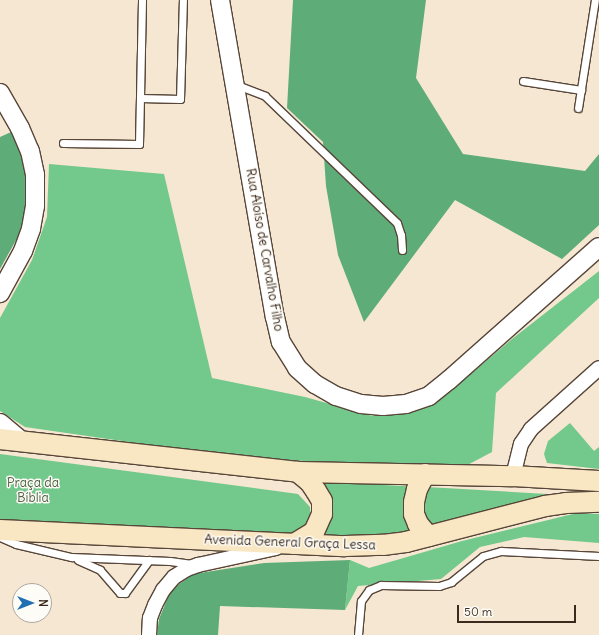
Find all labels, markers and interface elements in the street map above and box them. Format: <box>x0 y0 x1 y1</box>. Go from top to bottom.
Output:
street label: Rua Aloíso de Carvalho Filho <box>242 167 286 333</box>
park label: Praça da Bíblia <box>7 476 59 507</box>
street label: Avenida General Graça Lessa <box>204 532 376 554</box>
north arrow <box>12 583 52 623</box>
scale bar <box>459 597 578 623</box>
text: N <box>36 599 50 607</box>
text: 50 m <box>464 604 492 619</box>

